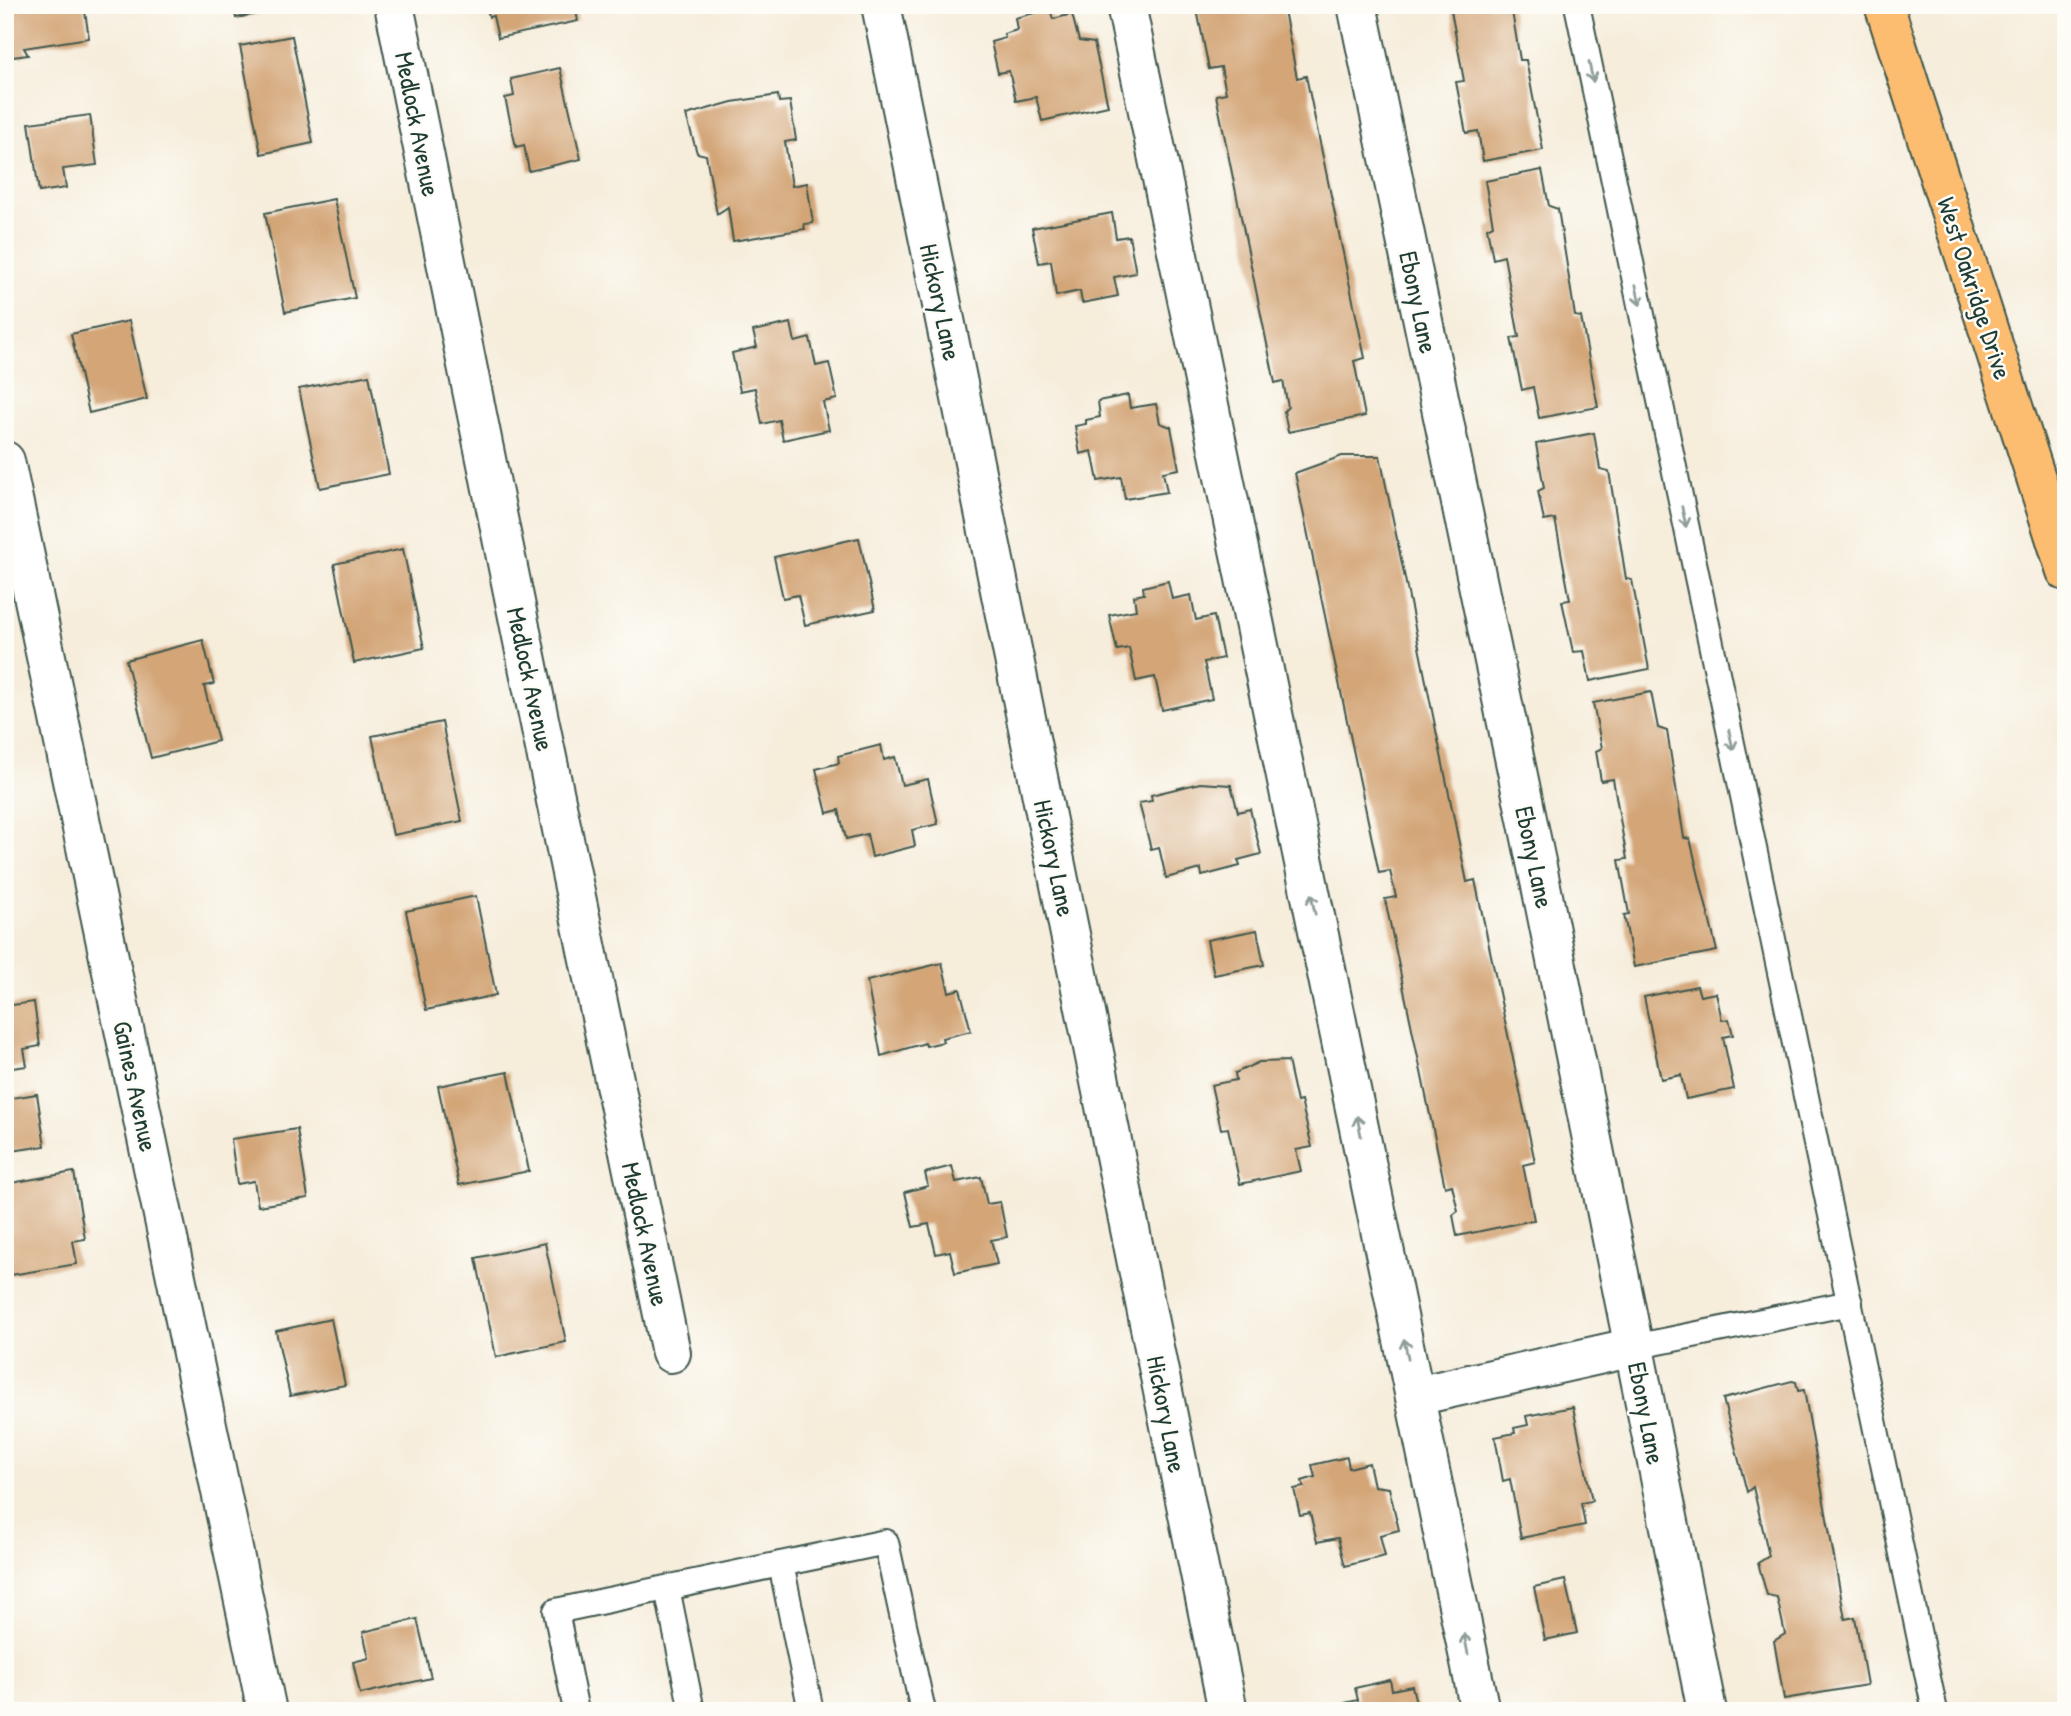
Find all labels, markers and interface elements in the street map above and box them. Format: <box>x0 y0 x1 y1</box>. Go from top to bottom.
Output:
street label: Medlock Avenue <box>387 49 449 199</box>
one-way arrow <box>1584 60 1598 83</box>
street label: West Oakridge Drive <box>1929 192 2021 384</box>
street label: Hickory Lane <box>912 240 970 364</box>
street label: Ebony Lane <box>1391 248 1447 356</box>
one-way arrow <box>1631 283 1645 306</box>
one-way arrow <box>1678 505 1692 528</box>
street label: Medlock Avenue <box>499 604 563 754</box>
one-way arrow <box>1725 728 1739 751</box>
street label: Hickory Lane <box>1026 796 1084 920</box>
street label: Ebony Lane <box>1507 803 1563 911</box>
one-way arrow <box>1305 893 1319 916</box>
street label: Gaines Avenue <box>105 1018 167 1154</box>
one-way arrow <box>1352 1115 1366 1138</box>
street label: Medlock Avenue <box>614 1159 678 1309</box>
one-way arrow <box>1399 1338 1413 1361</box>
street label: Hickory Lane <box>1139 1353 1195 1475</box>
street label: Ebony Lane <box>1620 1359 1674 1467</box>
one-way arrow <box>1459 1633 1473 1656</box>

